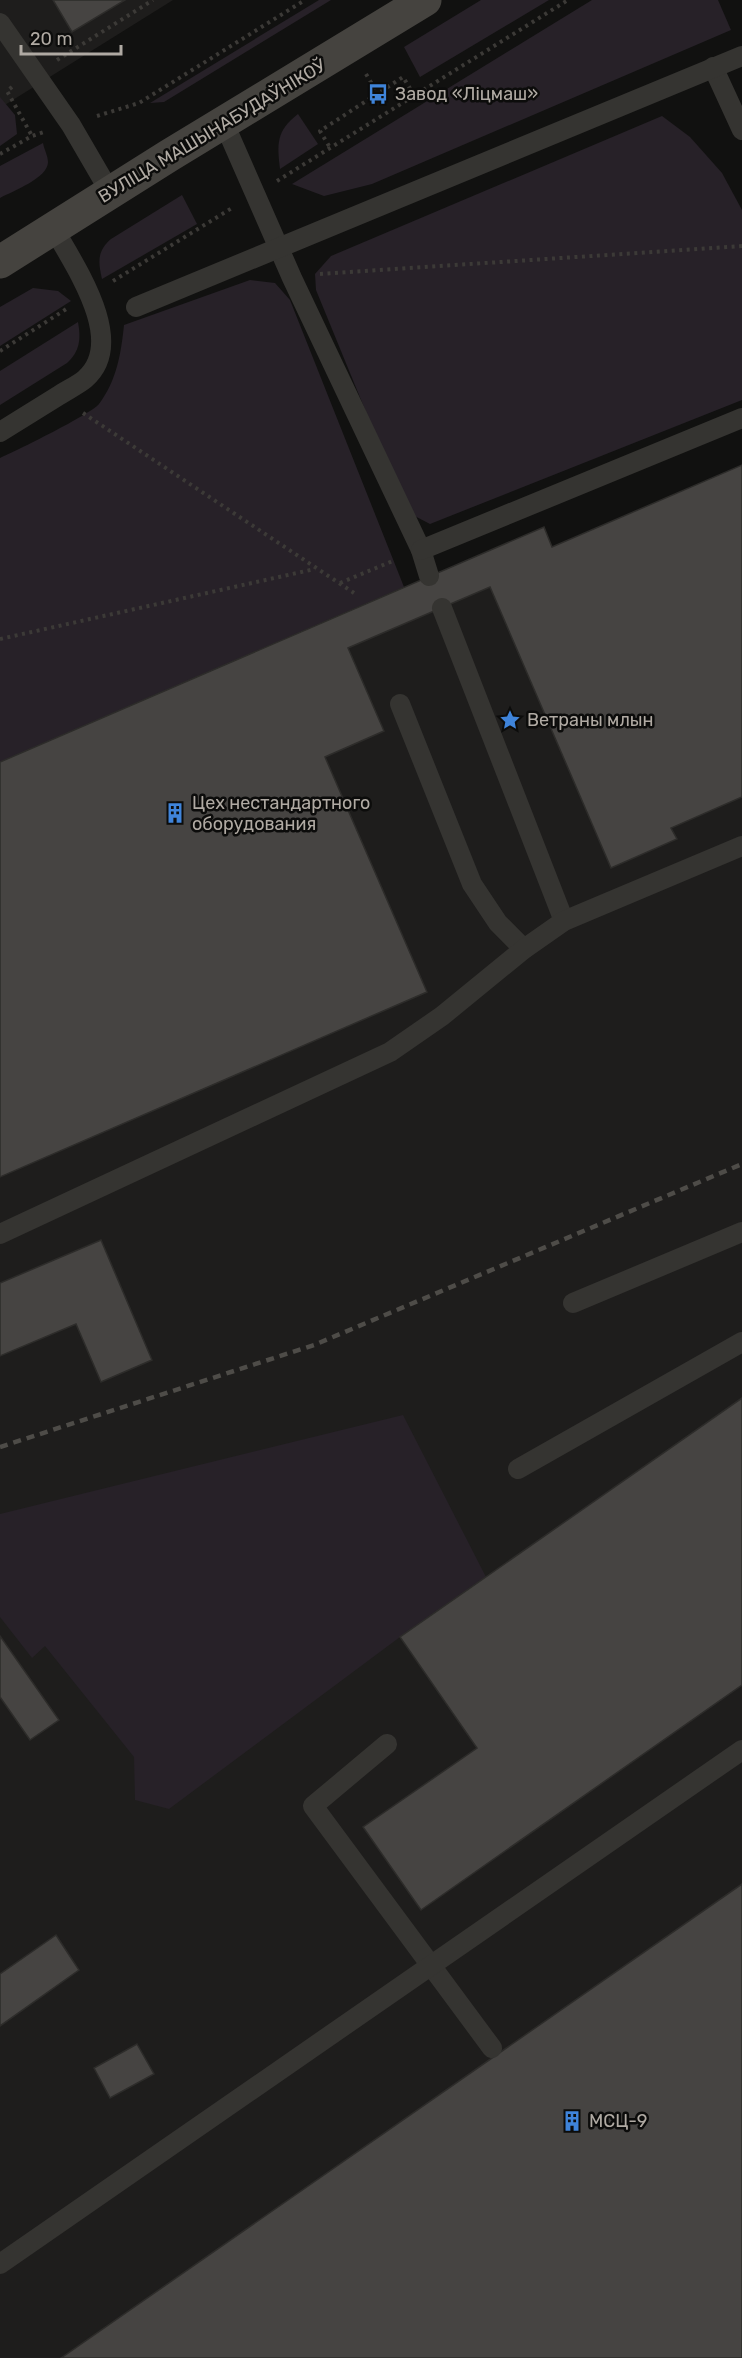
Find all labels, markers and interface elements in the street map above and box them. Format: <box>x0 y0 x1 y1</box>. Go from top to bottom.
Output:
scale bar <box>21 18 122 56</box>
text: 20 m <box>30 28 72 50</box>
street label: ВУЛІЦА МАШЫНАБУДАЎНІКОЎ <box>94 54 330 208</box>
bus stop icon: Завод «Ліцмаш» <box>366 82 390 106</box>
place label: Завод «Ліцмаш» <box>395 83 538 105</box>
place icon: Ветраны млын <box>498 708 522 732</box>
place label: Ветраны млын <box>527 709 654 731</box>
place label: Цех нестандартного оборудования <box>192 792 370 835</box>
building icon: Цех нестандартного оборудования <box>163 801 187 825</box>
building icon: МСЦ-9 <box>560 2109 584 2133</box>
place label: МСЦ-9 <box>589 2110 647 2132</box>

